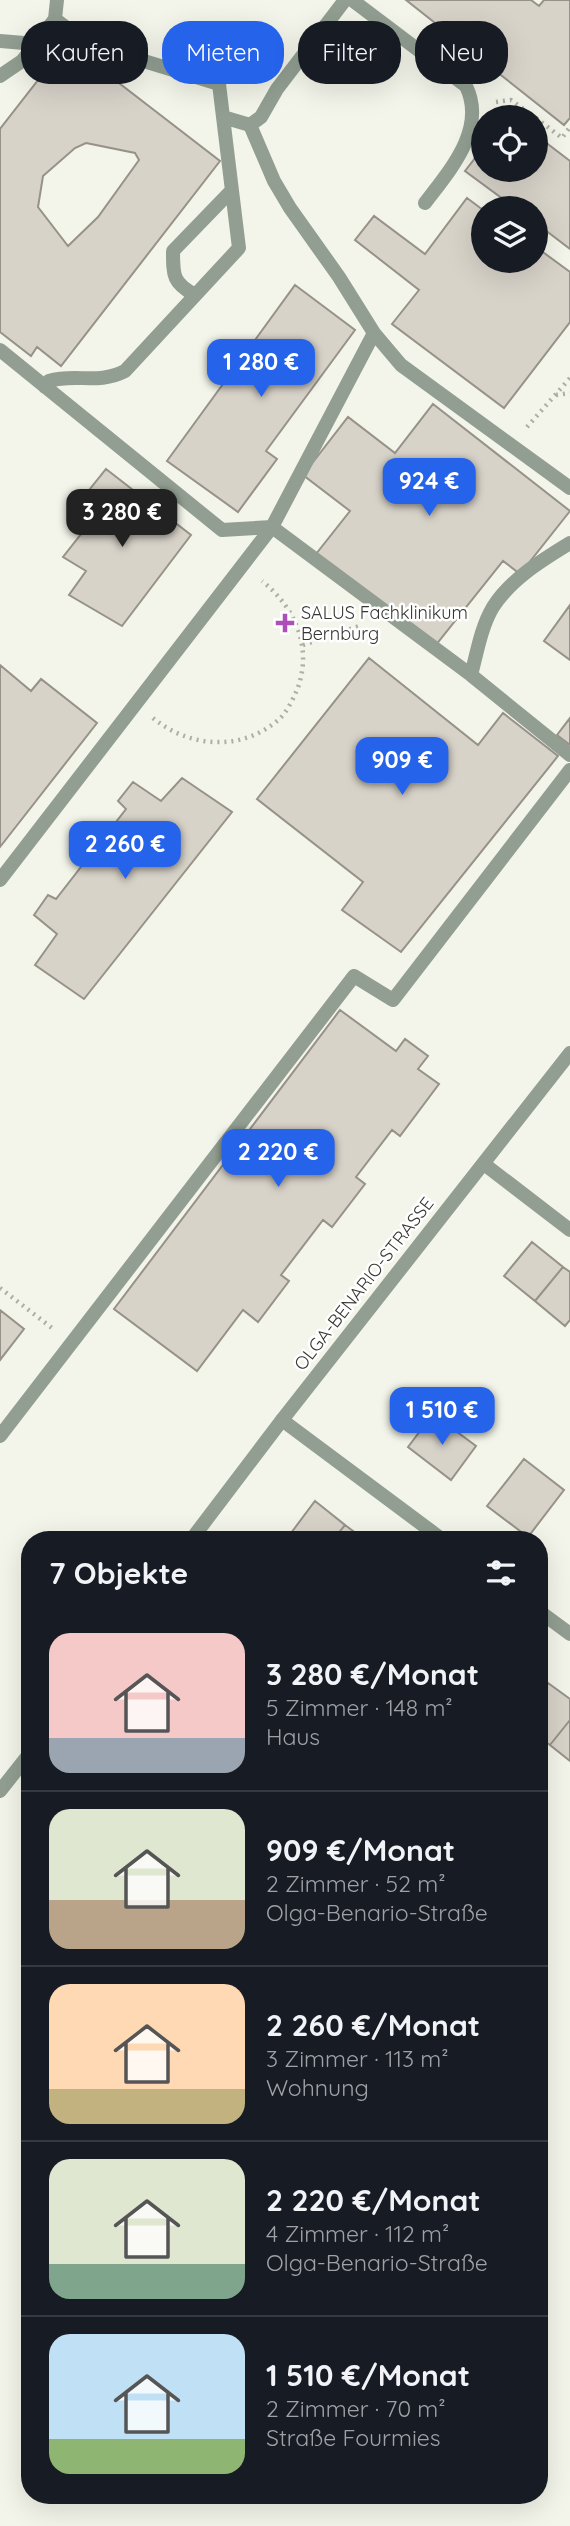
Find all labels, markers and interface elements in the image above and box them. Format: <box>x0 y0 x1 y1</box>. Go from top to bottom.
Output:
chip: Kaufen <box>21 21 148 84</box>
chip: Mieten <box>162 21 284 84</box>
chip: Filter <box>298 21 401 84</box>
chip: Neu <box>415 21 508 84</box>
map controls <box>471 105 548 273</box>
button: locate <box>471 105 548 182</box>
button: layers <box>471 196 548 273</box>
pin: 1 280 € <box>196 340 326 399</box>
text: 1 280 € <box>223 347 299 376</box>
pin: 924 € <box>380 458 478 518</box>
text: 924 € <box>399 466 459 495</box>
pin: 3 280 € <box>57 490 187 549</box>
text: 3 280 € <box>82 497 162 526</box>
place label: SALUS Fachklinikum Bernburg <box>301 601 468 645</box>
marker: SALUS Fachklinikum Bernburg <box>275 613 295 633</box>
pin: 909 € <box>353 738 451 797</box>
text: 909 € <box>371 745 433 774</box>
pin: 2 260 € <box>60 822 190 881</box>
text: 2 260 € <box>85 829 165 858</box>
pin: 2 220 € <box>213 1130 343 1189</box>
text: 2 220 € <box>238 1137 318 1166</box>
street label: OLGA-BENARIO-STRASSE <box>289 1192 438 1375</box>
pin: 1 510 € <box>377 1388 507 1447</box>
text: 1 510 € <box>406 1395 478 1424</box>
text: 7 Objekte <box>49 1554 188 1592</box>
icon: filters <box>482 1554 520 1592</box>
text: 3 280 €/Monat <box>266 1655 479 1693</box>
icon: home <box>105 1661 189 1745</box>
text: 5 Zimmer · 148 m² <box>266 1693 453 1722</box>
text: Haus <box>266 1722 320 1751</box>
text: 909 €/Monat <box>266 1831 455 1869</box>
icon: home <box>105 1837 189 1921</box>
text: 2 Zimmer · 52 m² <box>266 1869 445 1898</box>
text: Olga-Benario-Straße <box>266 1898 488 1927</box>
text: 2 260 €/Monat <box>266 2006 480 2044</box>
icon: home <box>105 2012 189 2096</box>
text: 3 Zimmer · 113 m² <box>266 2044 449 2073</box>
text: Wohnung <box>266 2073 369 2102</box>
text: 2 220 €/Monat <box>266 2181 481 2219</box>
icon: home <box>105 2187 189 2271</box>
text: 4 Zimmer · 112 m² <box>266 2219 449 2248</box>
text: Olga-Benario-Straße <box>266 2248 488 2277</box>
text: 1 510 €/Monat <box>266 2356 470 2394</box>
icon: home <box>105 2362 189 2446</box>
text: 2 Zimmer · 70 m² <box>266 2394 446 2423</box>
text: Straße Fourmies <box>266 2423 441 2452</box>

